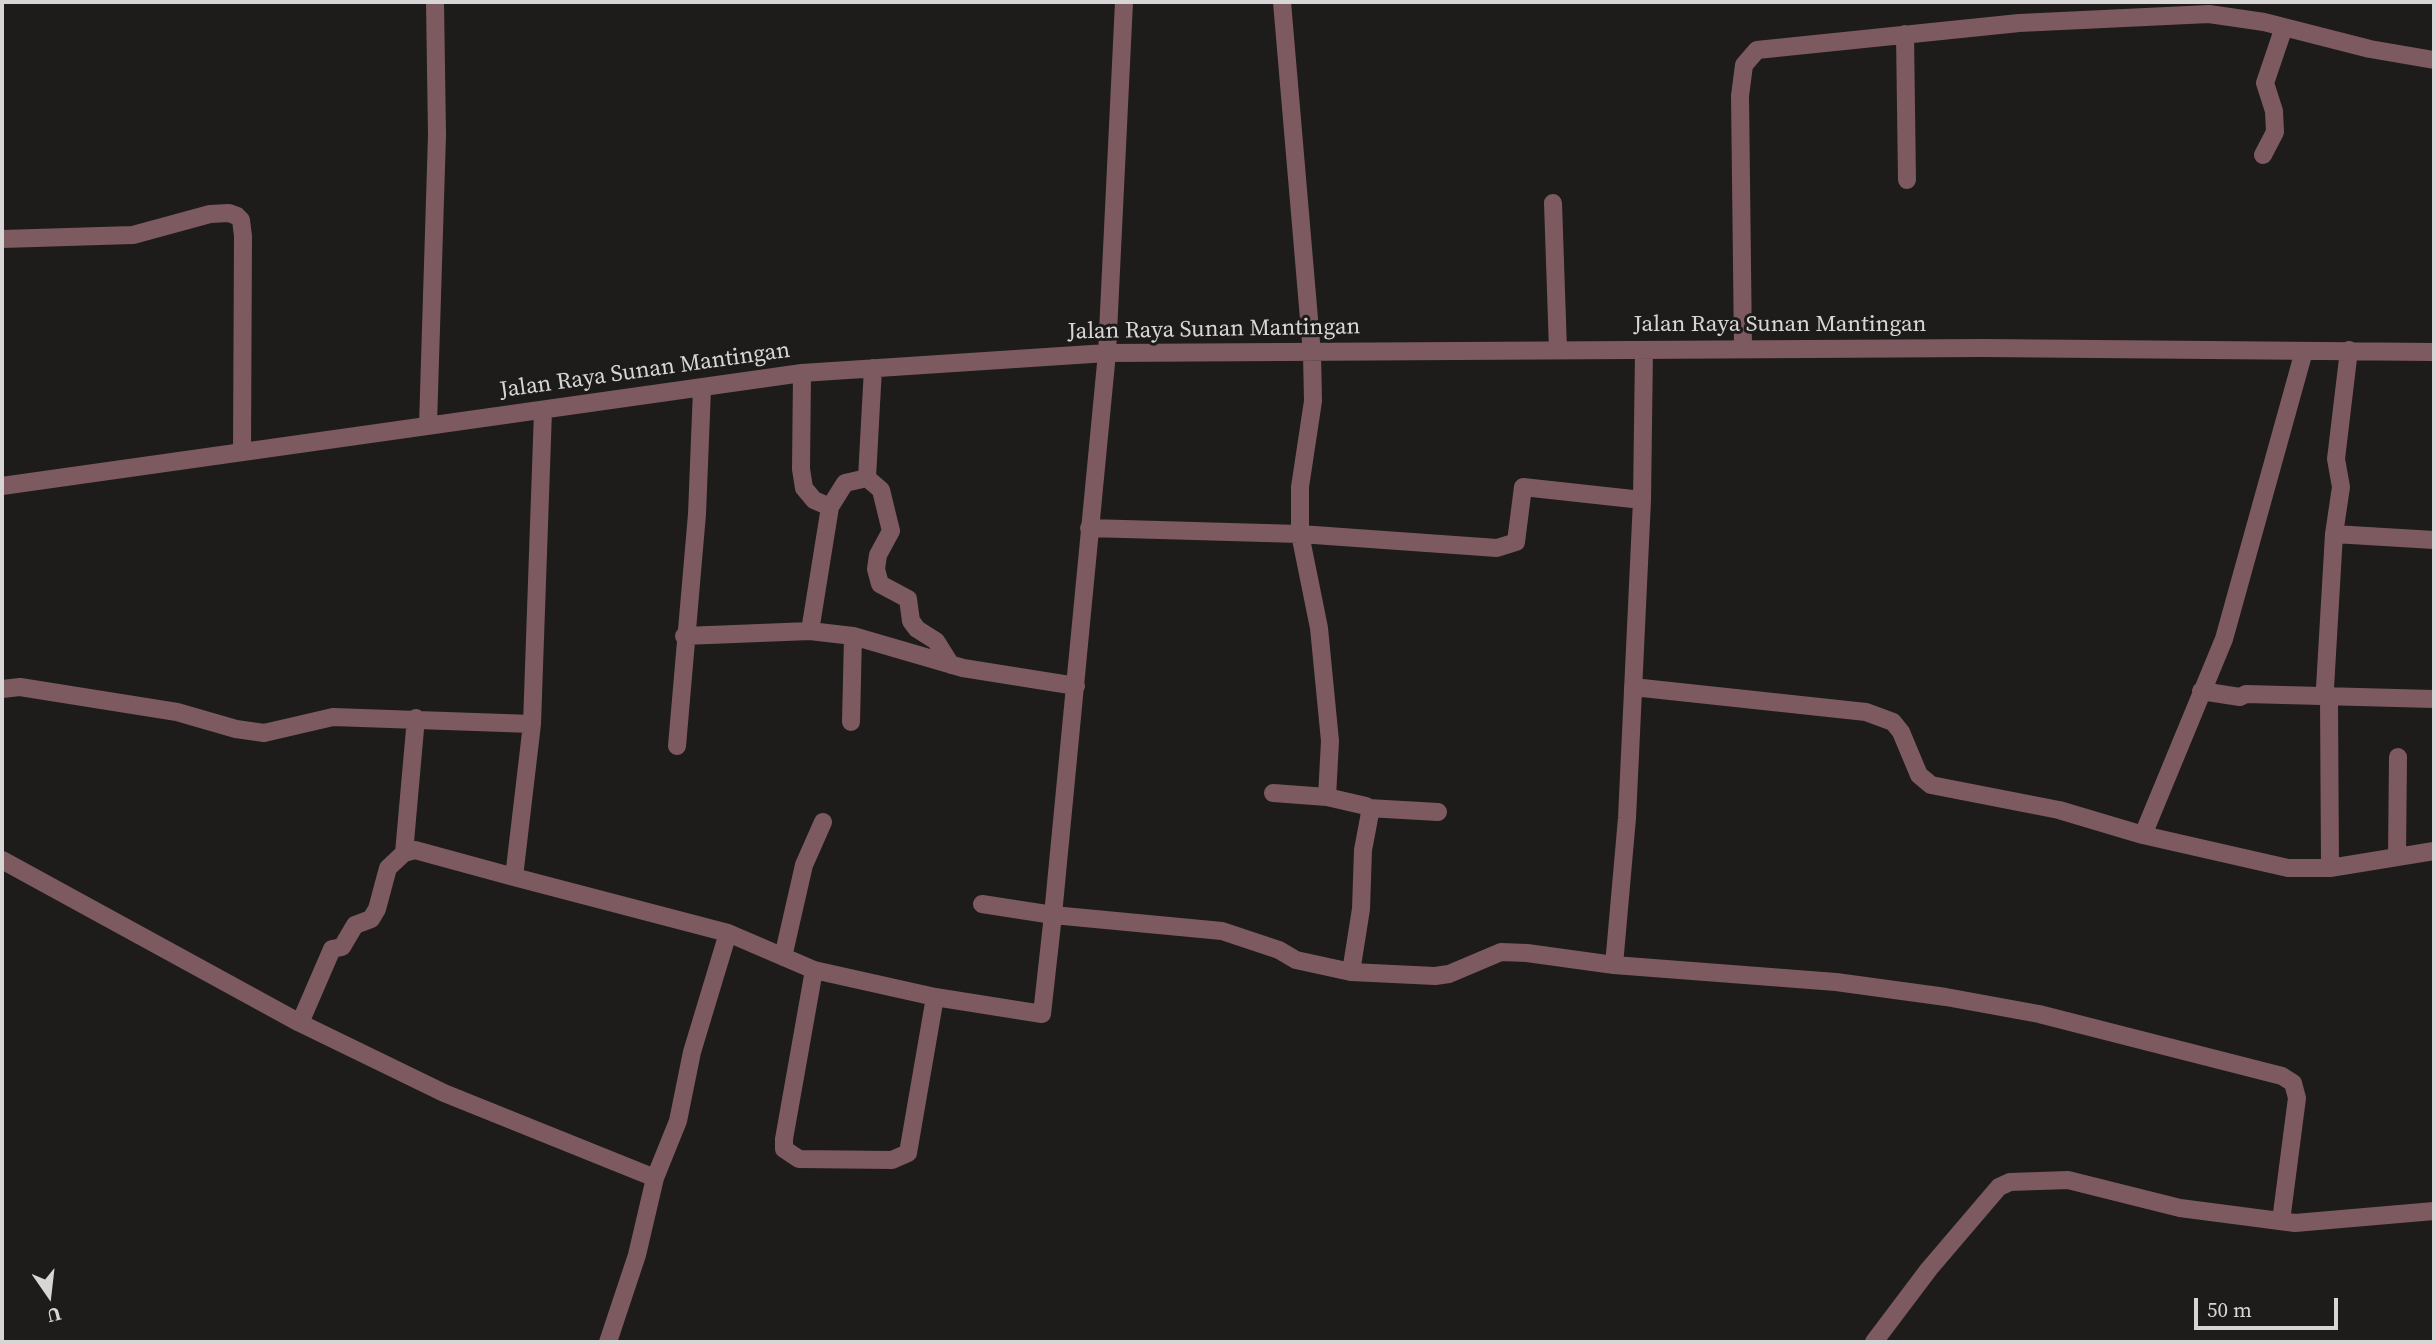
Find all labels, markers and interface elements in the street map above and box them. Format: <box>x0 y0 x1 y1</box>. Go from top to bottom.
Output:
street label: Jalan Raya Sunan Mantingan <box>1634 311 1926 339</box>
street label: Jalan Raya Sunan Mantingan <box>1067 314 1361 346</box>
street label: Jalan Raya Sunan Mantingan <box>498 337 792 405</box>
north arrow <box>14 1260 84 1330</box>
scale bar <box>2198 1284 2342 1328</box>
text: 50 m <box>2207 1295 2252 1324</box>
text: U <box>44 1301 64 1330</box>

